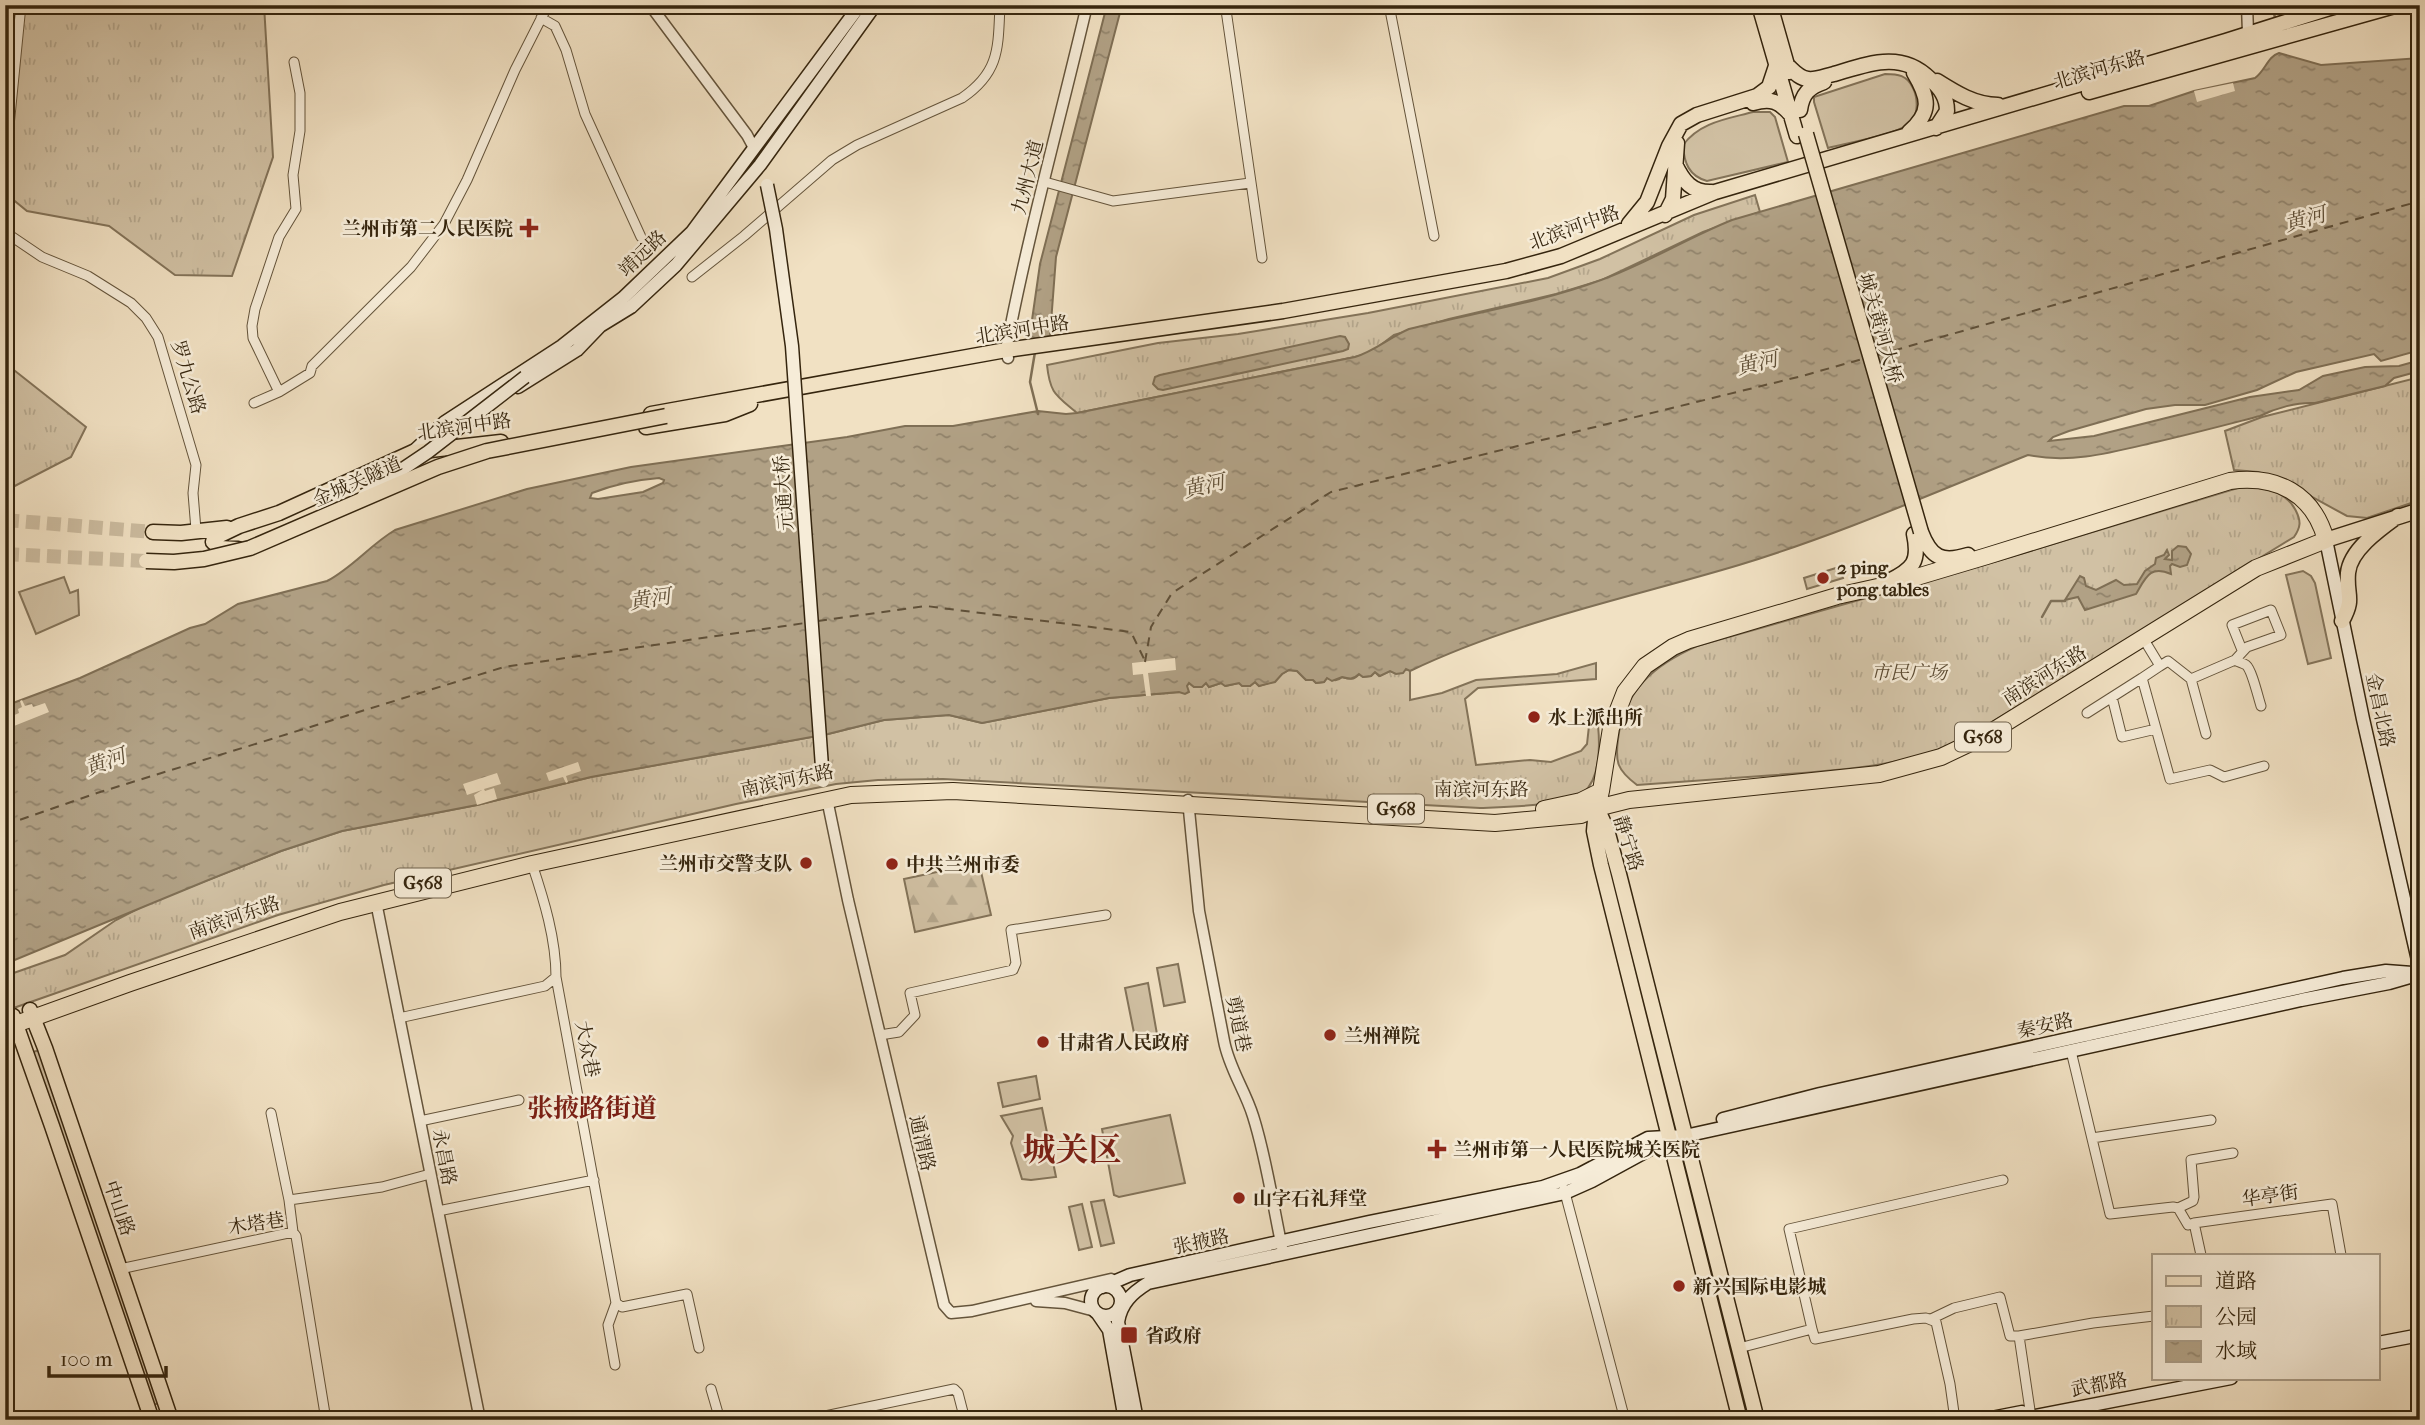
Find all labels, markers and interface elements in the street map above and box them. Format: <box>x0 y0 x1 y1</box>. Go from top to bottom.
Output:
street label: 北滨河东路 <box>2051 46 2148 94</box>
street label: 九州大道 <box>1008 138 1048 217</box>
street label: 北滨河中路 <box>1526 201 1623 255</box>
water label: 黄河 <box>2282 201 2332 236</box>
place label: 兰州市第二人民医院 <box>342 218 513 240</box>
marker: 兰州市第二人民医院 <box>519 218 539 238</box>
street label: 靖远路 <box>615 226 671 281</box>
street label: 城关黄河大桥 <box>1854 270 1906 386</box>
street label: 北滨河中路 <box>974 312 1071 348</box>
street label: 罗九公路 <box>166 338 210 417</box>
water label: 黄河 <box>1734 346 1784 379</box>
street label: 北滨河中路 <box>416 409 513 444</box>
street label: 金城关隧道 <box>310 453 405 511</box>
street label: 元通大桥 <box>770 454 798 532</box>
water label: 黄河 <box>1181 469 1231 502</box>
place label: 2 ping pong tables <box>1836 557 1929 601</box>
marker: 2 ping pong tables <box>1815 570 1831 586</box>
water label: 黄河 <box>627 583 677 614</box>
street label: 南滨河东路 <box>1998 641 2091 710</box>
park label: 市民广场 <box>1871 662 1949 684</box>
street label: 金昌北路 <box>2361 671 2399 750</box>
place label: 水上派出所 <box>1548 707 1643 729</box>
marker: 水上派出所 <box>1526 709 1542 725</box>
road number: G568 <box>1955 722 2011 752</box>
water label: 黄河 <box>81 742 133 780</box>
street label: 南滨河东路 <box>738 760 836 802</box>
street label: 南滨河东路 <box>1433 779 1529 801</box>
road number: G568 <box>1368 794 1424 824</box>
street label: 静宁路 <box>1609 813 1647 874</box>
place label: 兰州市交警支队 <box>659 853 792 875</box>
place label: 中共兰州市委 <box>906 854 1020 876</box>
marker: 兰州市交警支队 <box>798 855 814 871</box>
marker: 中共兰州市委 <box>884 856 900 872</box>
road number: G568 <box>395 868 451 898</box>
street label: 南滨河东路 <box>186 892 283 944</box>
street label: 剪道巷 <box>1221 994 1255 1054</box>
street label: 秦安路 <box>2015 1009 2075 1043</box>
street label: 大众巷 <box>571 1019 603 1079</box>
place label: 兰州禅院 <box>1344 1025 1420 1047</box>
marker: 兰州禅院 <box>1322 1027 1338 1043</box>
place label: 甘肃省人民政府 <box>1057 1032 1190 1054</box>
marker: 甘肃省人民政府 <box>1035 1034 1051 1050</box>
district label: 张掖路街道 <box>527 1093 657 1124</box>
street label: 通渭路 <box>905 1113 939 1173</box>
street label: 永昌路 <box>428 1127 460 1187</box>
district label: 城关区 <box>1023 1131 1122 1170</box>
marker: 兰州市第一人民医院城关医院 <box>1427 1139 1447 1159</box>
place label: 兰州市第一人民医院城关医院 <box>1453 1139 1700 1161</box>
street label: 中山路 <box>99 1178 139 1239</box>
street label: 华亭街 <box>2240 1181 2300 1211</box>
place label: 山字石礼拜堂 <box>1253 1188 1367 1210</box>
marker: 山字石礼拜堂 <box>1231 1190 1247 1206</box>
street label: 木塔巷 <box>226 1209 286 1239</box>
street label: 张掖路 <box>1171 1225 1231 1259</box>
legend <box>2152 1254 2380 1380</box>
text: 道路 <box>2215 1269 2257 1293</box>
place label: 新兴国际电影城 <box>1693 1276 1826 1298</box>
marker: 新兴国际电影城 <box>1671 1278 1687 1294</box>
text: 公园 <box>2215 1305 2257 1329</box>
marker: 省政府 <box>1119 1325 1139 1345</box>
place label: 省政府 <box>1145 1325 1202 1347</box>
scale bar <box>49 1334 166 1378</box>
text: 水域 <box>2215 1339 2257 1363</box>
text: 100 m <box>60 1347 113 1371</box>
street label: 武都路 <box>2069 1369 2129 1401</box>

